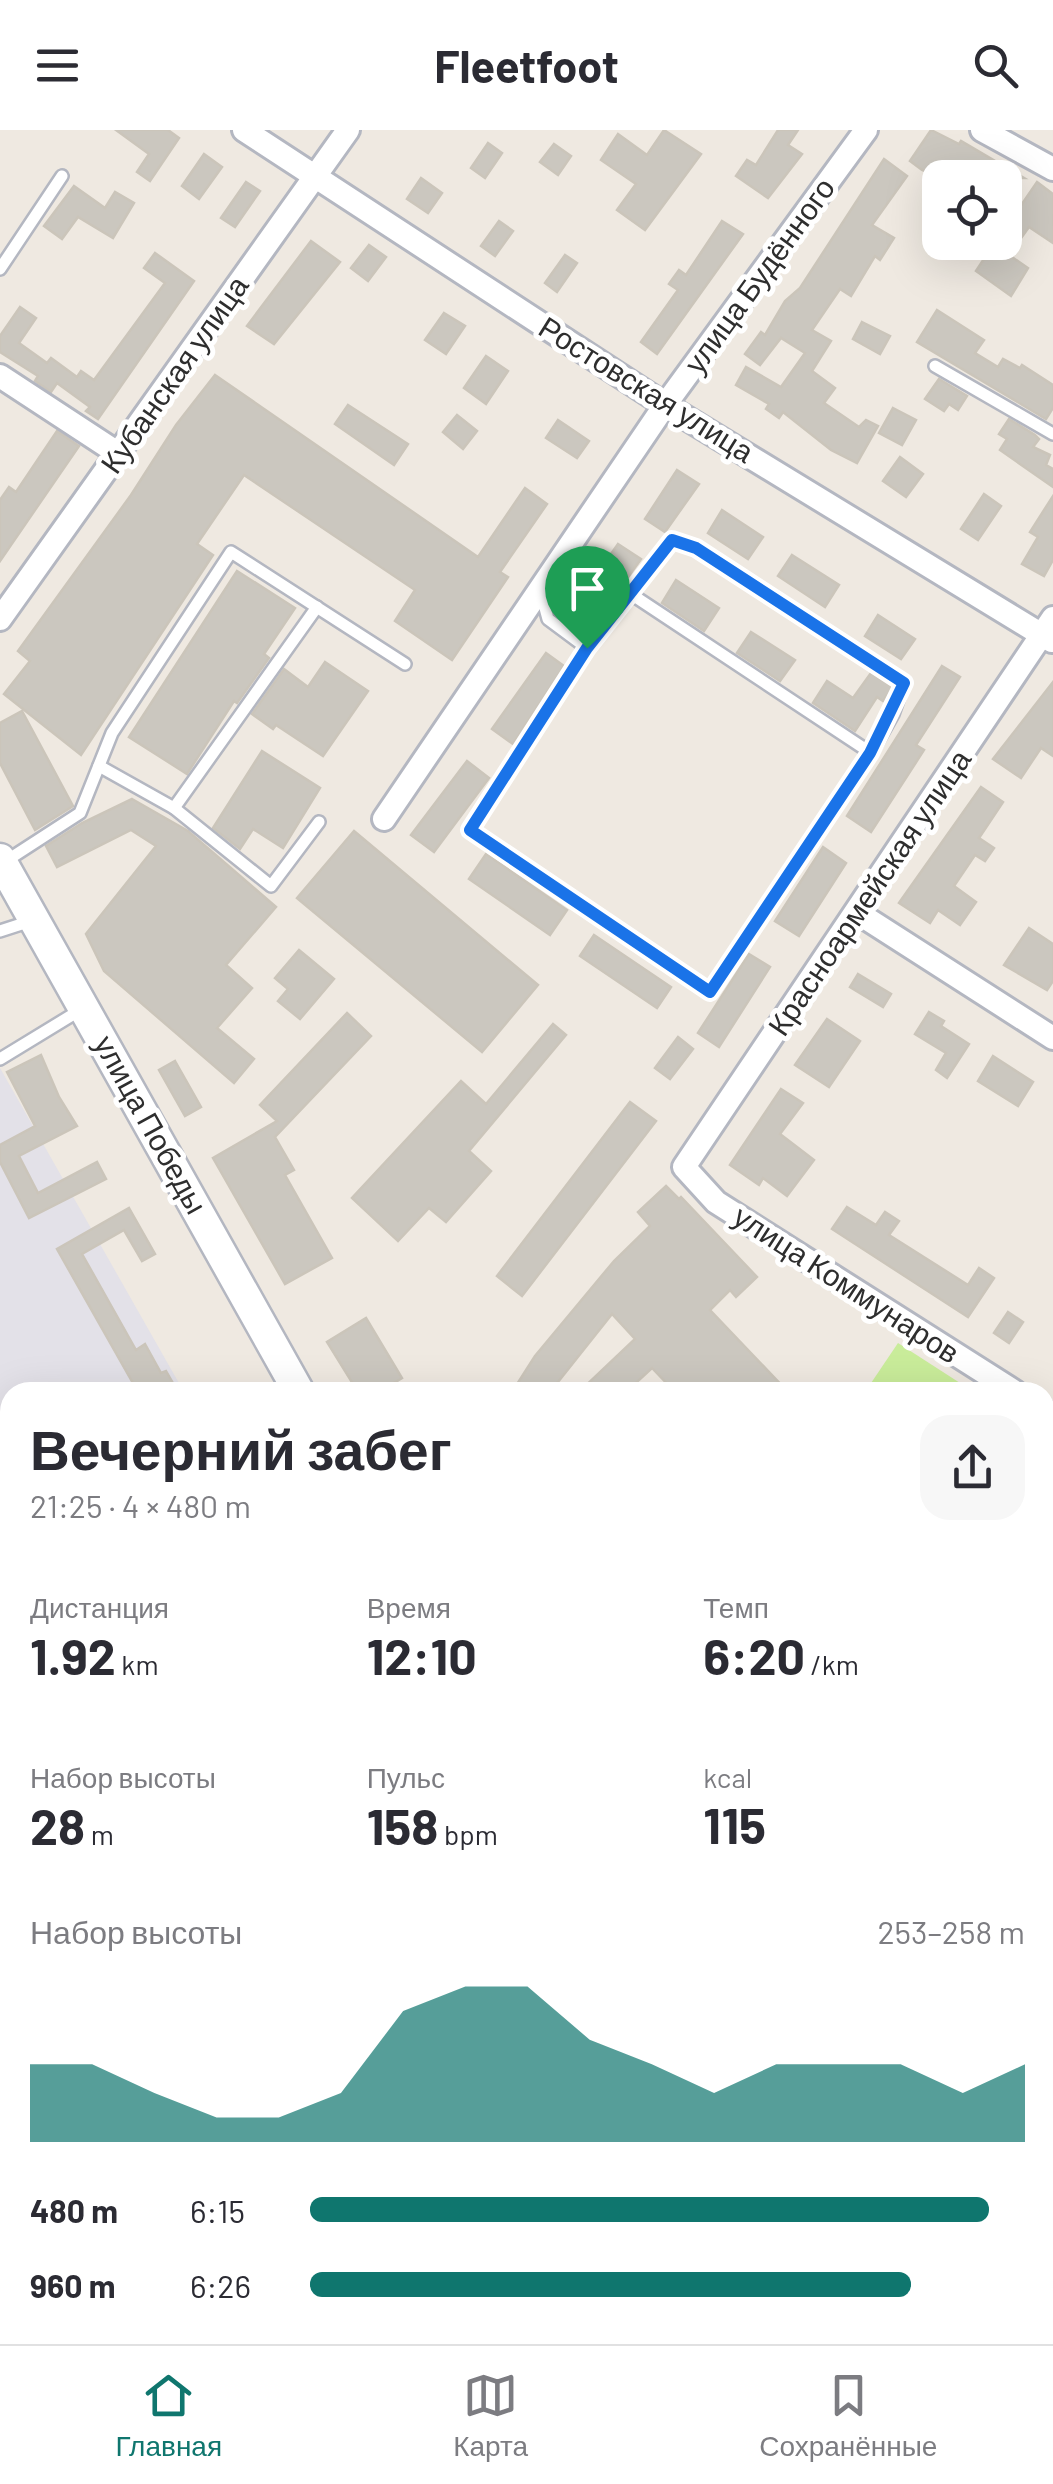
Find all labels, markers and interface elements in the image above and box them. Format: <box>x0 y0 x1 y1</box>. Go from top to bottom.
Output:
icon: menu <box>30 38 85 93</box>
text: Fleetfoot <box>434 38 619 92</box>
icon: search <box>968 38 1023 93</box>
map controls <box>922 160 1022 260</box>
button: locate <box>922 160 1022 260</box>
street label: улица Будённого <box>675 170 841 379</box>
street label: Кубанская улица <box>92 268 255 480</box>
street label: Ростовская улица <box>533 308 761 469</box>
pin <box>545 546 630 649</box>
icon: arrive <box>560 561 615 616</box>
street label: Красноармейская улица <box>759 742 978 1042</box>
street label: улица Победы <box>88 1028 216 1220</box>
street label: улица Коммунаров <box>728 1197 967 1370</box>
text: Вечерний забег <box>30 1415 452 1481</box>
button: share <box>920 1415 1025 1520</box>
text: 21:25 · 4 × 480 m <box>30 1486 251 1524</box>
text: Дистанция <box>30 1590 169 1624</box>
text: Время <box>367 1590 451 1624</box>
text: Темп <box>703 1590 769 1624</box>
text: 1.92 <box>30 1625 116 1685</box>
text: 12:10 <box>367 1625 477 1685</box>
text: 6:20 <box>703 1625 805 1685</box>
text: km <box>116 1647 159 1681</box>
text: /km <box>805 1647 859 1681</box>
text: Набор высоты <box>30 1760 216 1794</box>
text: Пульс <box>367 1760 445 1794</box>
text: kcal <box>703 1760 752 1794</box>
text: 115 <box>703 1794 766 1854</box>
text: 28 <box>30 1795 85 1855</box>
text: 158 <box>367 1795 438 1855</box>
text: m <box>85 1817 114 1851</box>
text: bpm <box>438 1817 498 1851</box>
text: Набор высоты <box>30 1912 242 1950</box>
text: 253–258 m <box>877 1912 1025 1950</box>
text: 480 m <box>30 2191 118 2229</box>
text: 6:15 <box>190 2191 245 2229</box>
text: 960 m <box>30 2266 116 2304</box>
text: 6:26 <box>190 2266 251 2304</box>
tab: Главная <box>116 2368 222 2463</box>
tab: Карта <box>453 2368 528 2463</box>
tab: Сохранённые <box>759 2368 937 2463</box>

